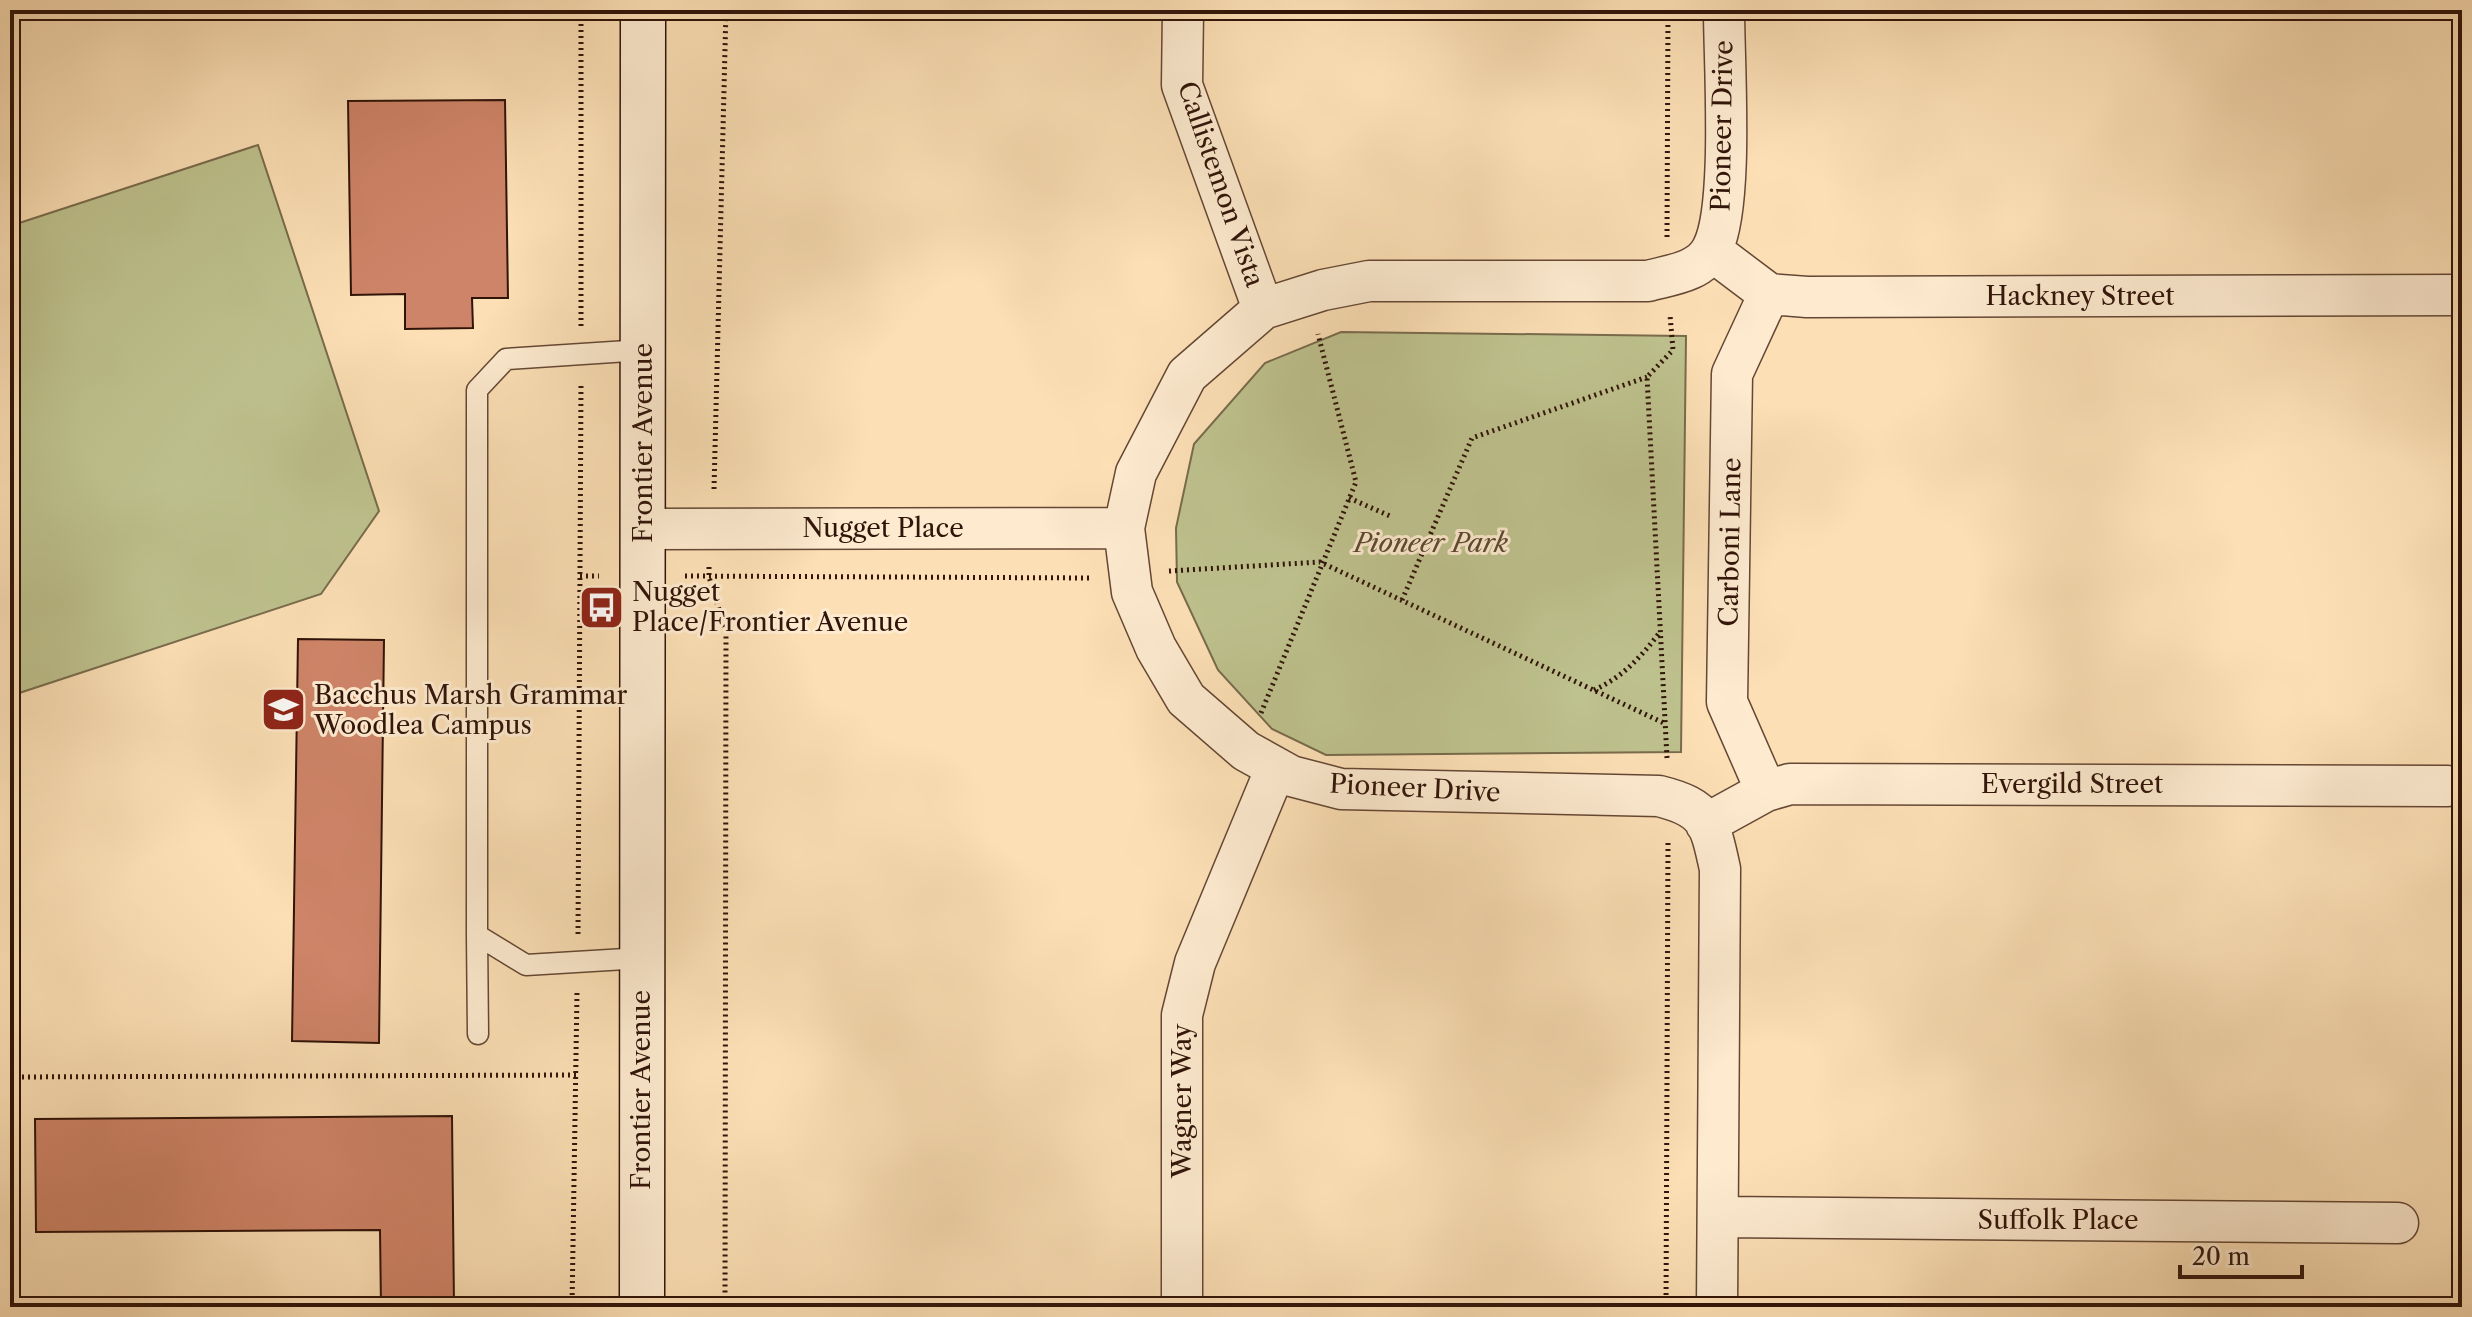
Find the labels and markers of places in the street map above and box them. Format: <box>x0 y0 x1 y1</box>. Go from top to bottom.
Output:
place label: Nugget Place/Frontier Avenue <box>632 576 908 638</box>
bus stop icon: Nugget Place/Frontier Avenue <box>577 583 625 631</box>
place label: Bacchus Marsh Grammar Woodlea Campus <box>313 679 628 741</box>
school or university icon: Bacchus Marsh Grammar Woodlea Campus <box>259 686 307 734</box>

